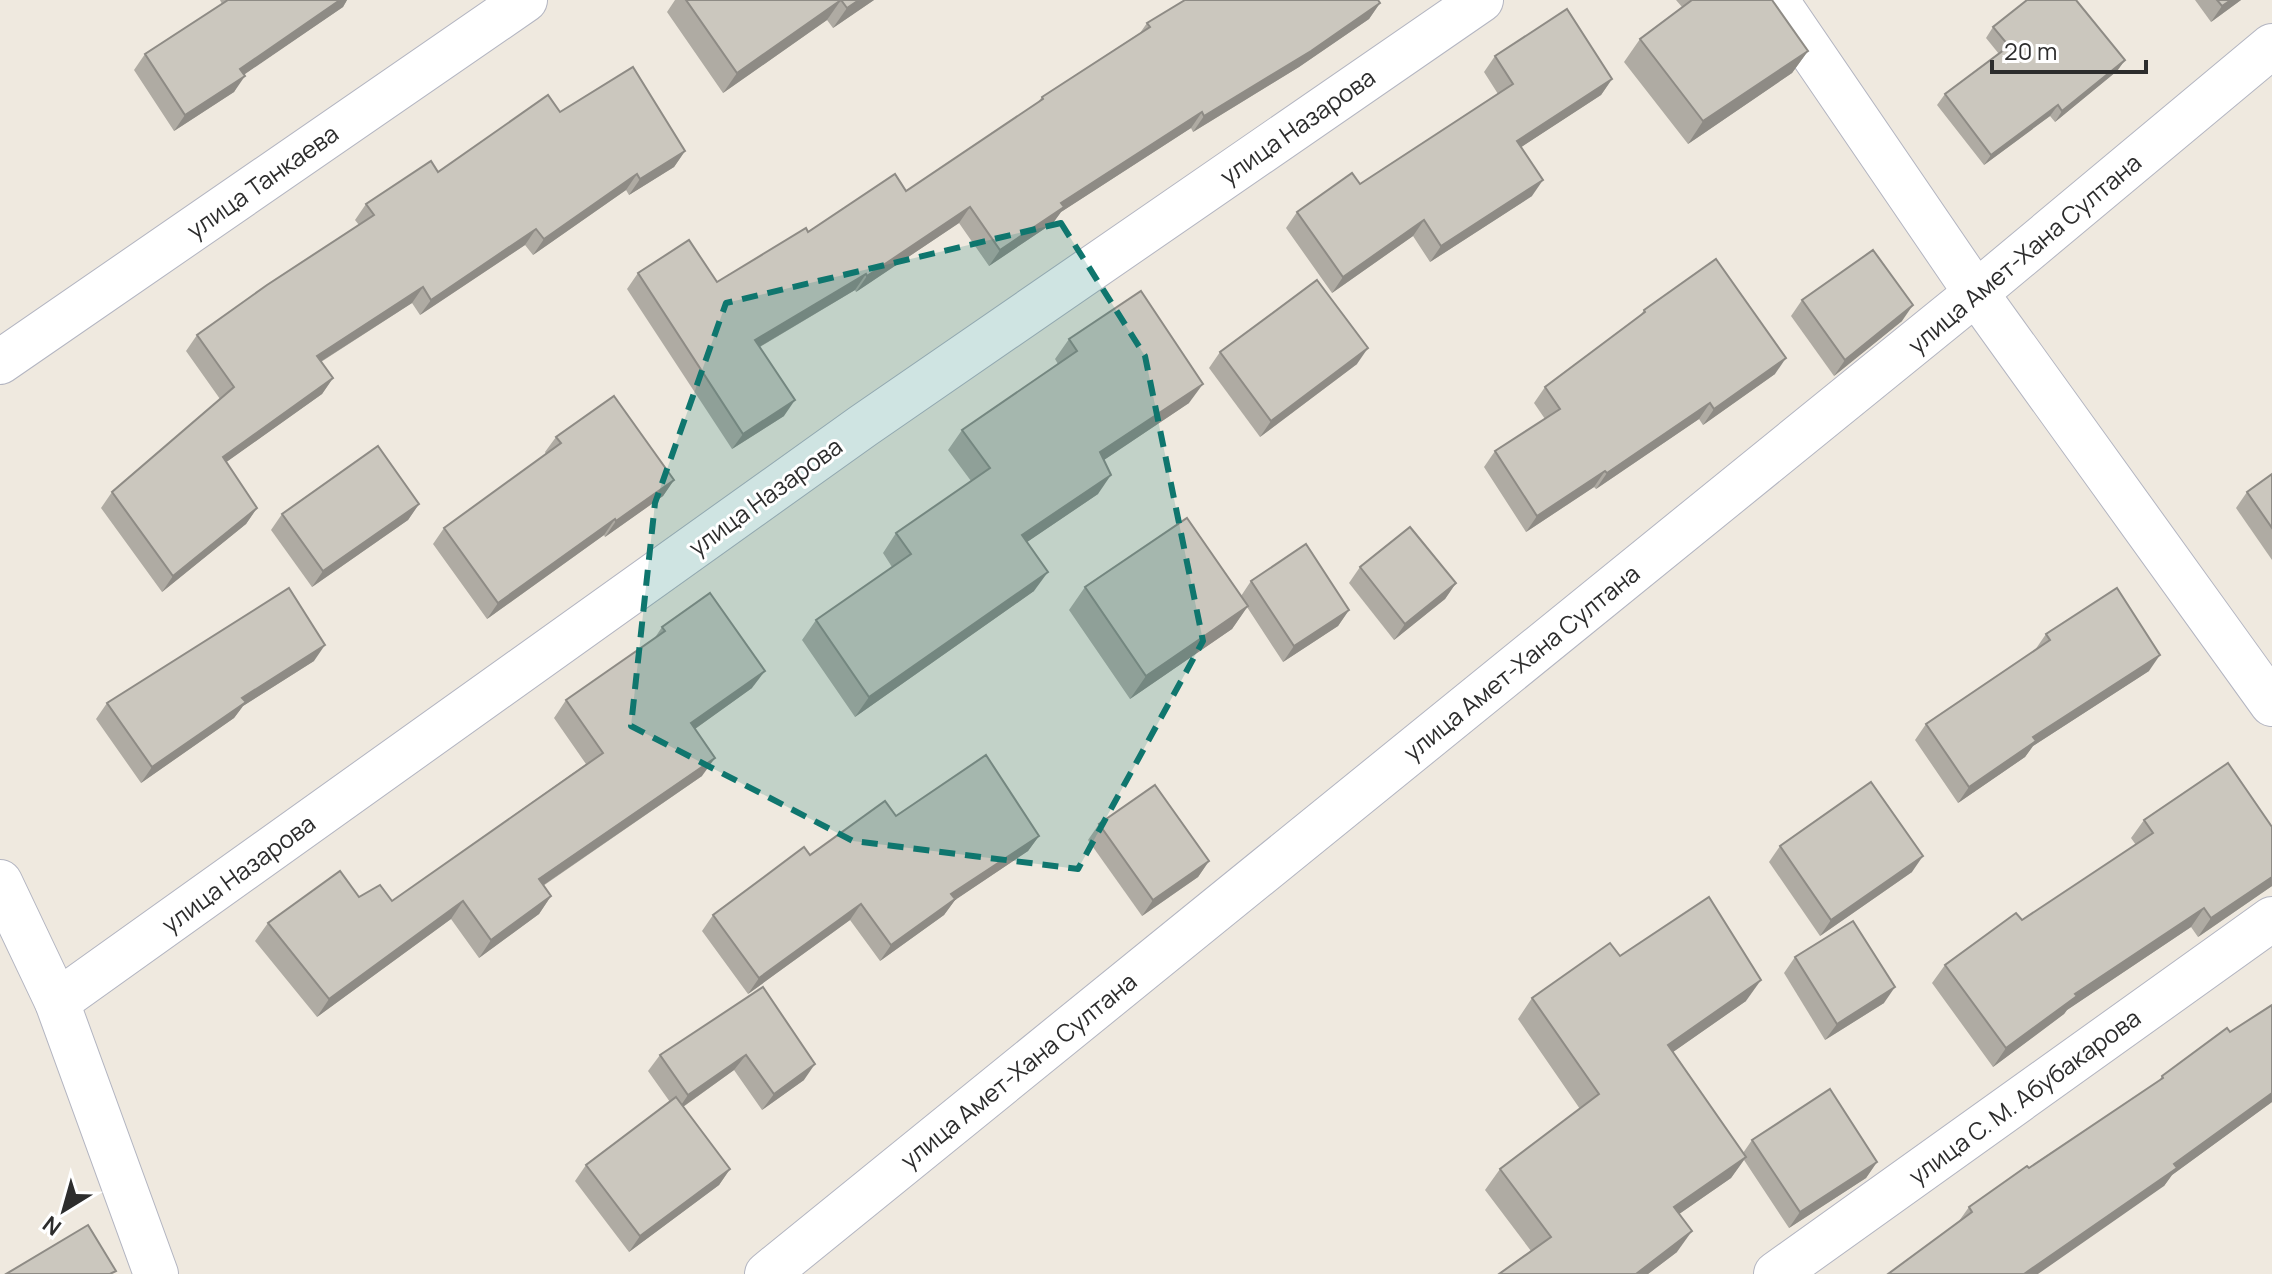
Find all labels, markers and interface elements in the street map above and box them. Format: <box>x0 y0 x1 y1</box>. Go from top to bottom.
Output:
scale bar <box>1992 24 2146 74</box>
text: 20 m <box>2004 34 2057 67</box>
street label: улица Назарова <box>1213 60 1381 192</box>
street label: улица Танкаева <box>180 116 344 246</box>
street label: улица Амет-Хана Султана <box>1900 145 2148 361</box>
street label: улица Назарова <box>682 429 848 563</box>
street label: улица Амет-Хана Султана <box>1396 556 1646 768</box>
street label: улица Назарова <box>155 806 321 940</box>
street label: улица Амет-Хана Султана <box>893 964 1143 1176</box>
street label: улица С. М. Абубакарова <box>1901 1001 2147 1191</box>
north arrow <box>24 1170 104 1250</box>
text: N <box>37 1209 67 1243</box>

